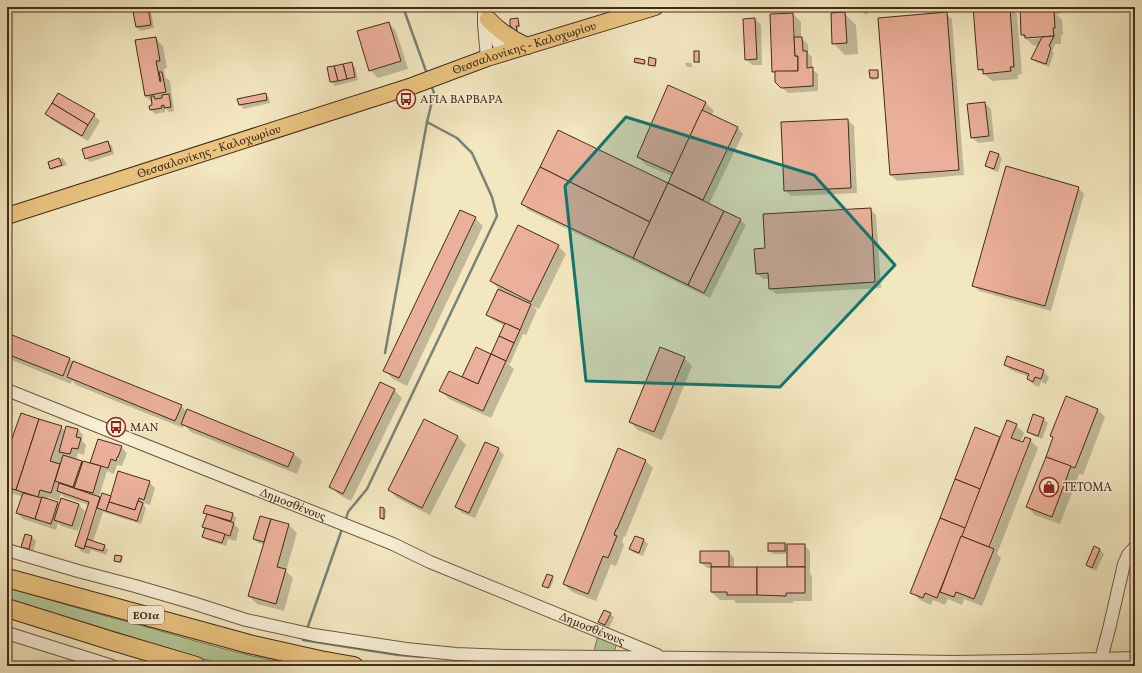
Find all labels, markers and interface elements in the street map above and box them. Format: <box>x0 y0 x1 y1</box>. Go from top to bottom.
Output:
street label: Θεσσαλονίκης - Καλοχωρίου <box>450 18 599 79</box>
bus stop icon: ΑΓΙΑ ΒΑΡΒΑΡΑ <box>395 88 417 110</box>
place label: ΑΓΙΑ ΒΑΡΒΑΡΑ <box>420 92 503 108</box>
street label: Θεσσαλονίκης - Καλοχωρίου <box>135 122 283 183</box>
bus stop icon: ΜΑΝ <box>105 416 127 438</box>
place label: ΜΑΝ <box>130 420 159 436</box>
shop icon: TETOMA <box>1038 476 1060 498</box>
place label: TETOMA <box>1063 480 1113 496</box>
street label: Δημοσθένους <box>257 485 328 525</box>
road number: ΕΟ1α <box>128 606 164 624</box>
street label: Δημοσθένους <box>557 609 627 650</box>

